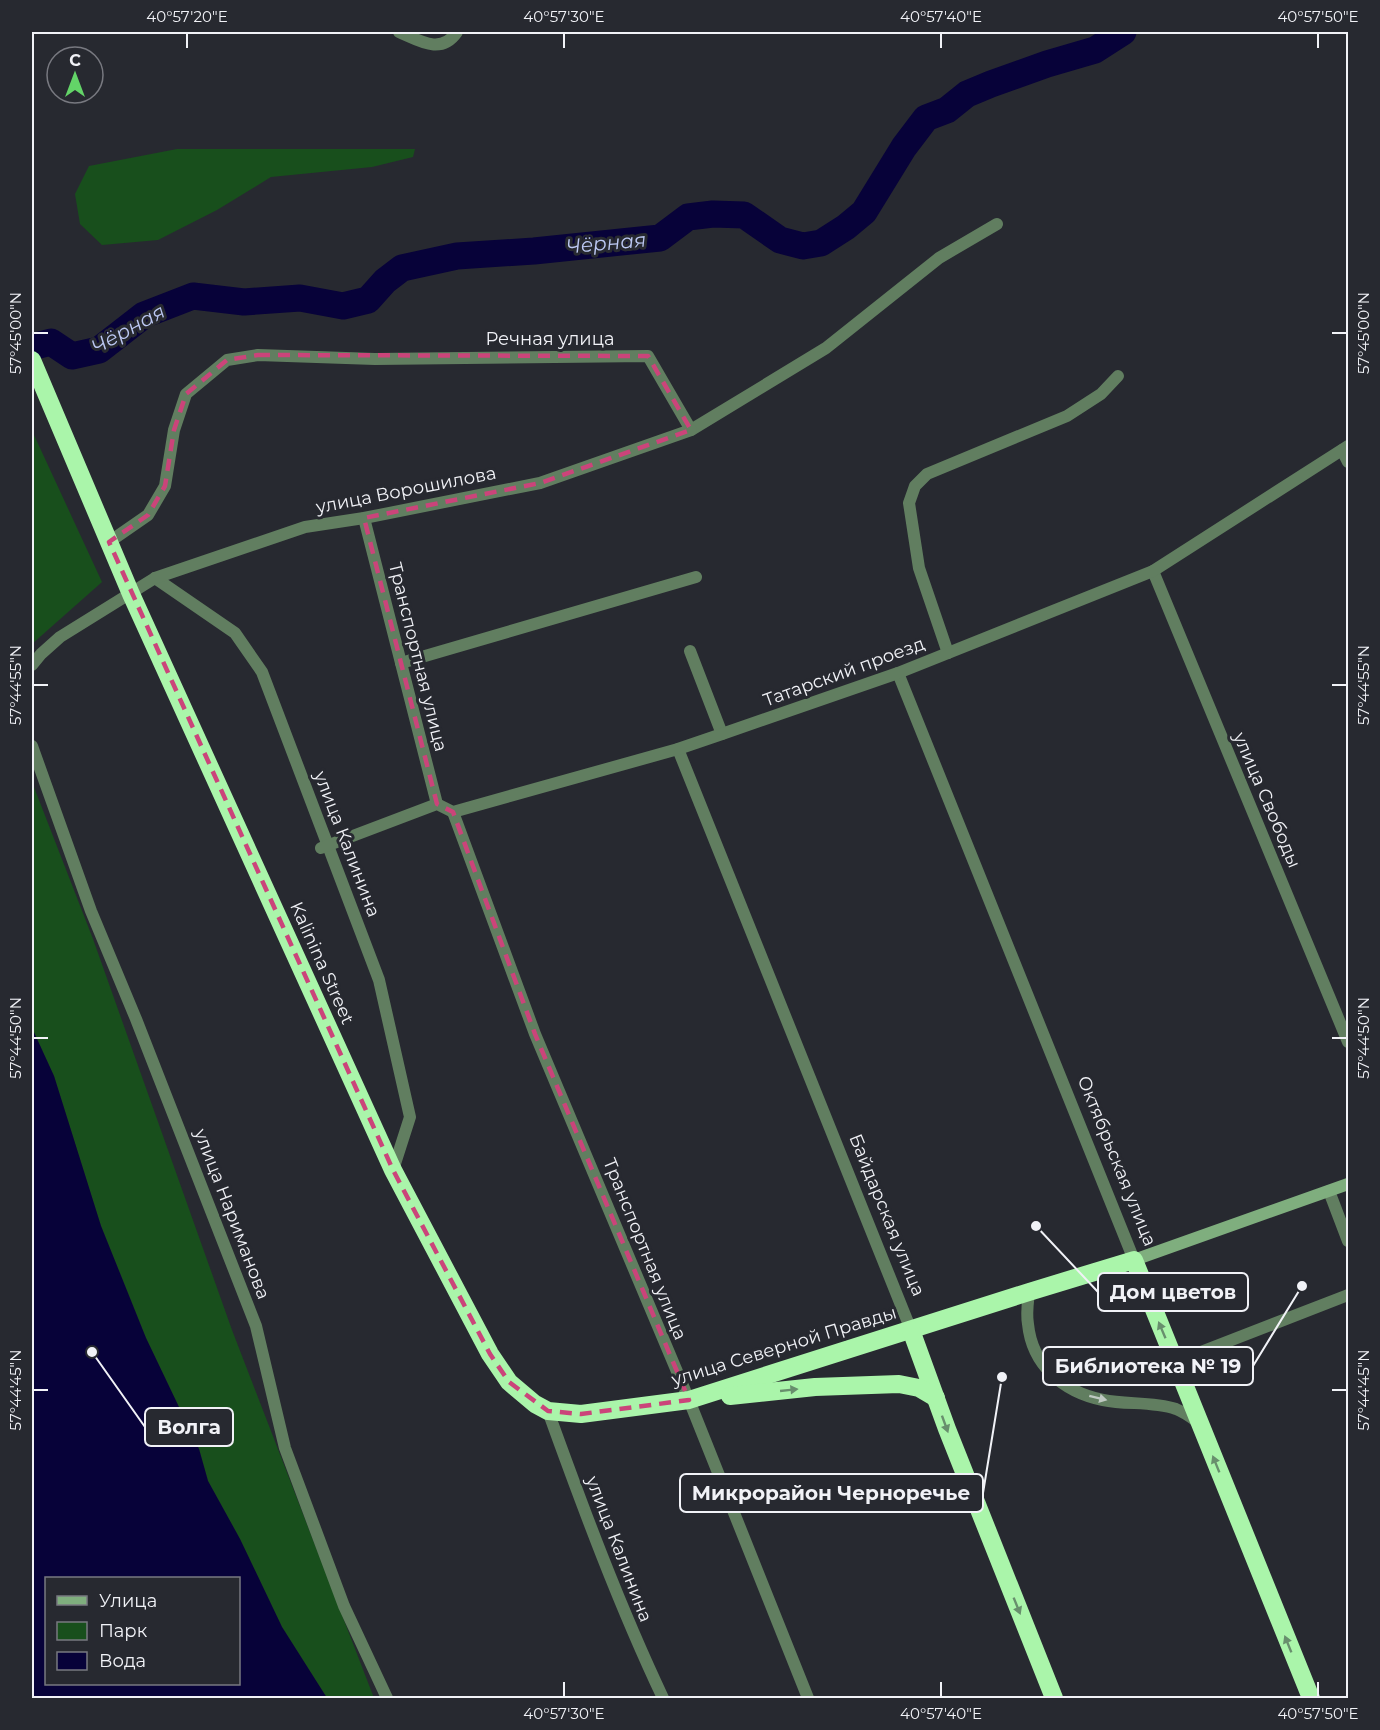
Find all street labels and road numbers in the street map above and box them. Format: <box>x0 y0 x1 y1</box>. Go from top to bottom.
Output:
street label: Речная улица <box>486 328 614 350</box>
street label: улица Ворошилова <box>313 462 498 518</box>
street label: Транспортная улица <box>384 560 452 754</box>
street label: Татарский проезд <box>760 632 928 711</box>
street label: улица Свободы <box>1228 728 1306 871</box>
street label: улица Калинина <box>309 767 385 920</box>
street label: Kalinina Street <box>285 898 359 1028</box>
street label: Октябрьская улица <box>1073 1073 1161 1249</box>
street label: улица Нариманова <box>189 1125 275 1302</box>
street label: Байдарская улица <box>844 1131 930 1299</box>
street label: Транспортная улица <box>598 1155 692 1343</box>
street label: улица Северной Правды <box>668 1301 899 1391</box>
street label: улица Калинина <box>581 1472 657 1625</box>

